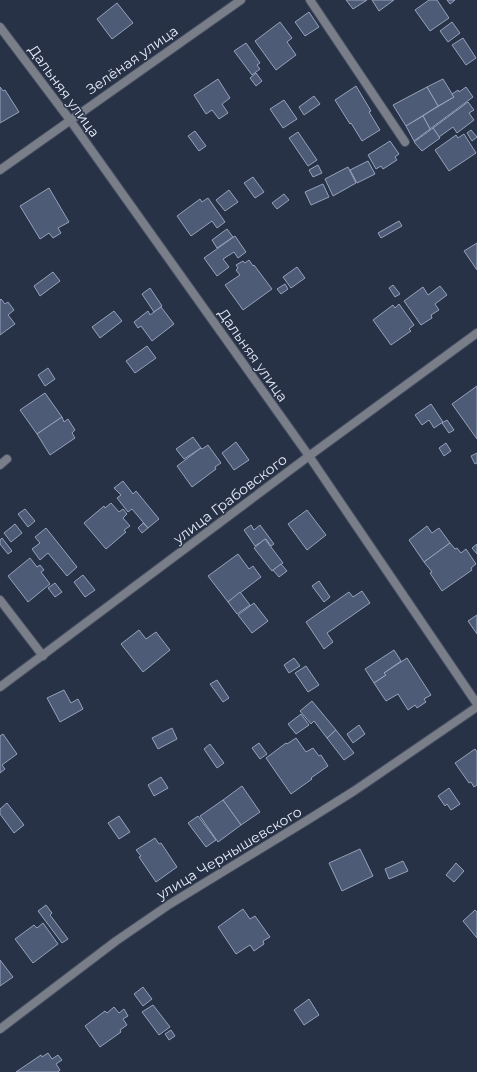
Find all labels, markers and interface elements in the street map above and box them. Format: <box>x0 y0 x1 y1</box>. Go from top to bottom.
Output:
street label: Зелёная улица <box>83 22 181 98</box>
street label: Дальняя улица <box>24 41 104 141</box>
street label: Дальняя улица <box>214 305 292 405</box>
street label: улица Грабовского <box>169 450 291 548</box>
street label: улица Чернышевского <box>152 802 305 904</box>

